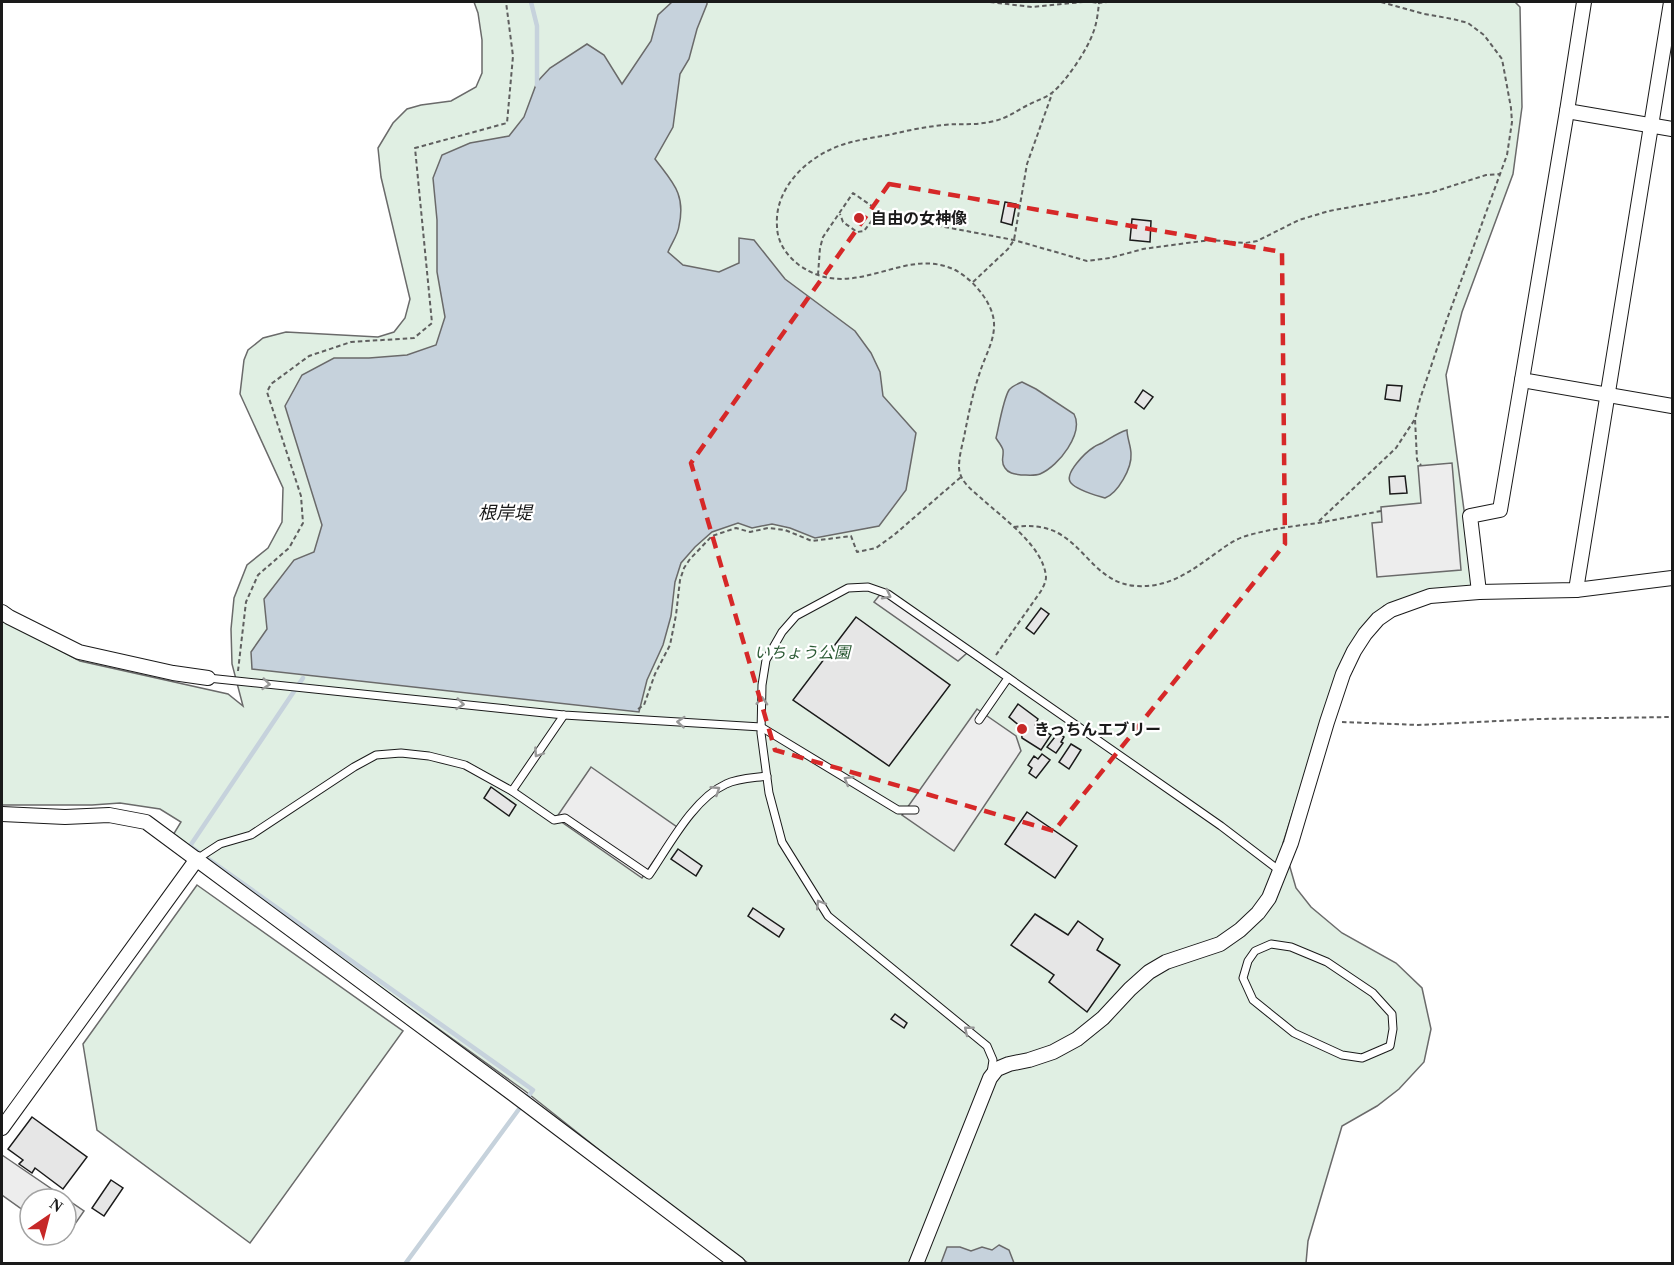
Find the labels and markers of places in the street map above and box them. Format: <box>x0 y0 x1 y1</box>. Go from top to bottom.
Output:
place label: 自由の女神像 <box>871 209 967 227</box>
marker: 自由の女神像 <box>852 211 866 225</box>
place label: きっちんエブリー <box>1034 721 1161 738</box>
marker: きっちんエブリー <box>1015 722 1029 736</box>

